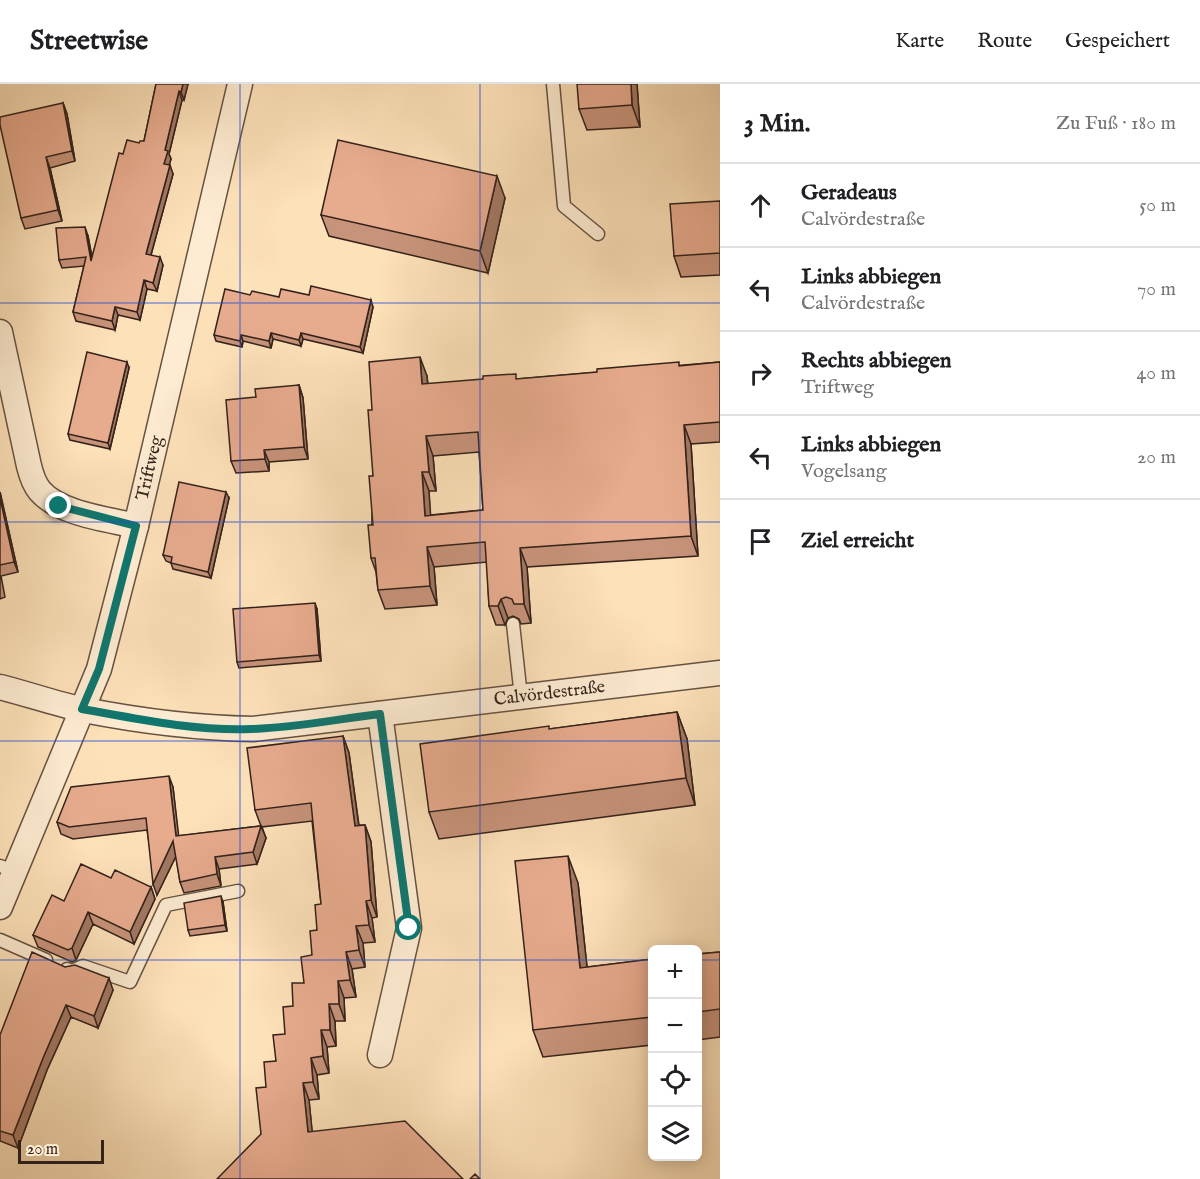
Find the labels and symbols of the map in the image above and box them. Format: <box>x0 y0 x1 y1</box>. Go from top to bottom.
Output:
street label: Triftweg <box>131 433 168 503</box>
route end <box>45 492 71 518</box>
street label: Calvördestraße <box>493 675 606 712</box>
route start <box>395 914 421 940</box>
scale bar <box>18 1137 104 1164</box>

